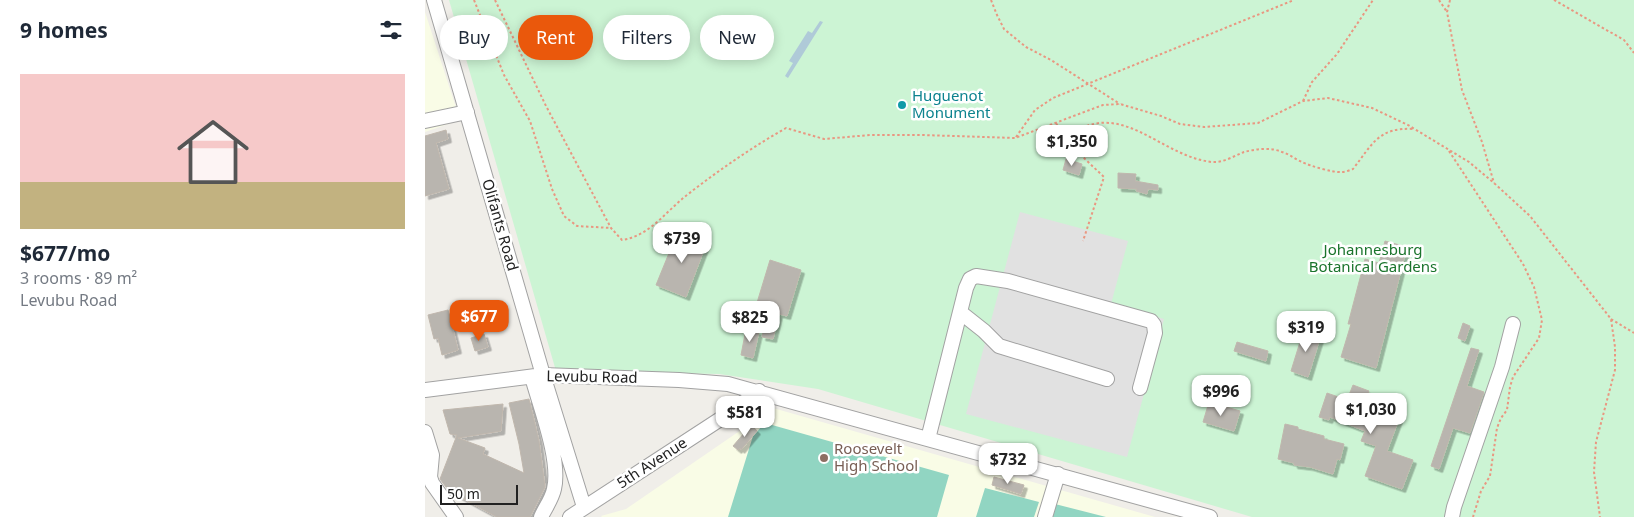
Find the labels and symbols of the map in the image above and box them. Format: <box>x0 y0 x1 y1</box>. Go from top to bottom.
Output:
place label: Huguenot Monument <box>912 85 991 122</box>
marker: Huguenot Monument <box>896 99 908 111</box>
pin: $1,350 <box>1031 124 1113 167</box>
street label: Olifants Road <box>478 176 524 273</box>
pin: $739 <box>652 222 712 264</box>
park label: Johannesburg Botanical Gardens <box>1309 239 1437 276</box>
pin: $677 <box>449 300 509 342</box>
pin: $825 <box>720 300 780 343</box>
pin: $319 <box>1276 310 1336 353</box>
street label: Levubu Road <box>546 365 638 387</box>
pin: $996 <box>1191 374 1251 417</box>
pin: $1,030 <box>1330 392 1412 435</box>
pin: $581 <box>715 396 775 438</box>
street label: 5th Avenue <box>613 432 690 492</box>
place label: Roosevelt High School <box>834 438 918 475</box>
pin: $732 <box>978 442 1038 485</box>
marker: Roosevelt High School <box>818 452 830 464</box>
scale bar <box>440 482 517 505</box>

